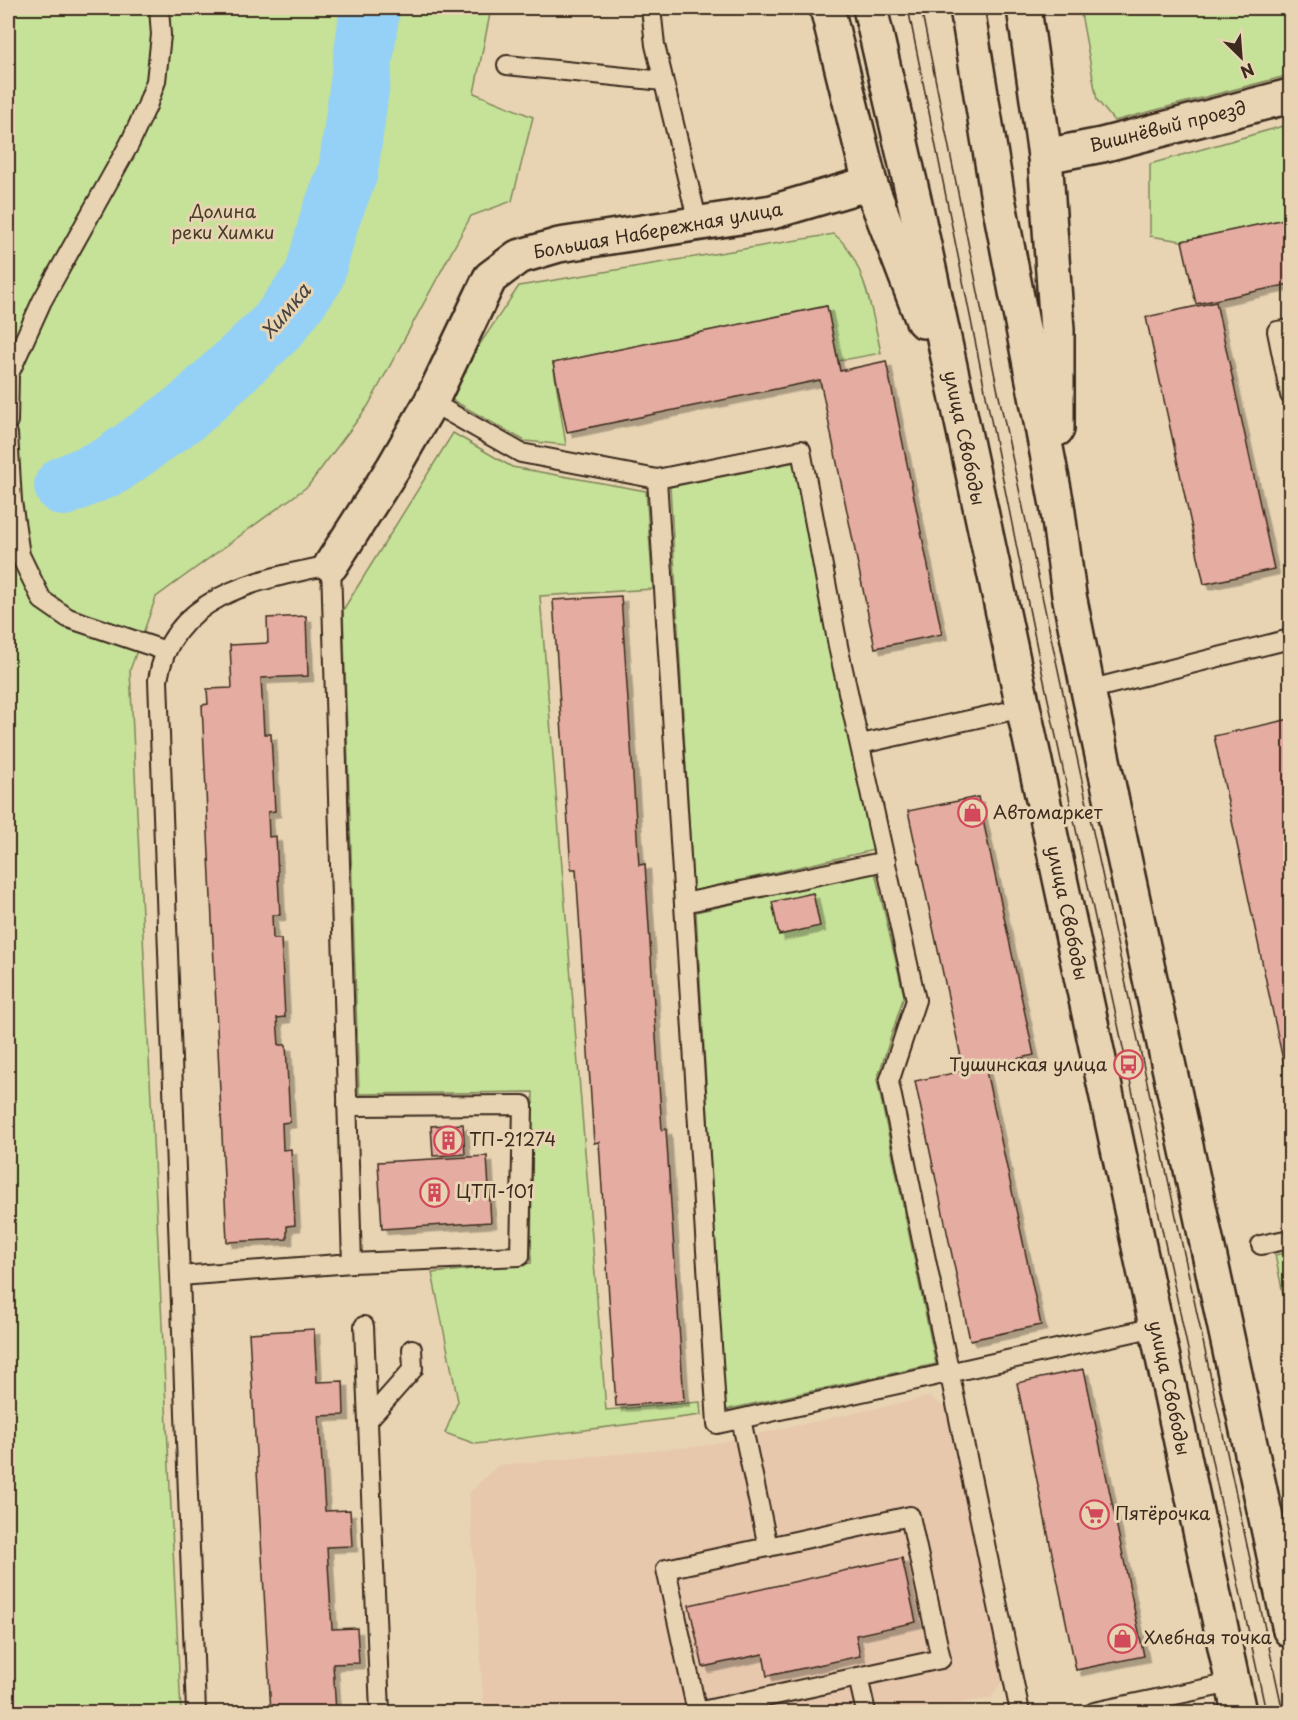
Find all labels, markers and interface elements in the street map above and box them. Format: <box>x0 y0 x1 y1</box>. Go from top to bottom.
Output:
north arrow <box>1211 27 1271 87</box>
text: N <box>1237 58 1259 85</box>
street label: Вишнёвый проезд <box>1086 93 1249 158</box>
street label: Большая Набережная улица <box>531 194 785 265</box>
park label: Долина реки Химки <box>171 197 275 245</box>
water label: Химка <box>253 275 318 344</box>
street label: улица Свободы <box>938 368 993 508</box>
shop icon: Автомаркет <box>956 797 988 829</box>
place label: Автомаркет <box>993 798 1103 825</box>
street label: улица Свободы <box>1041 843 1096 983</box>
bus stop icon: Тушинская улица <box>1112 1049 1144 1081</box>
place label: Тушинская улица <box>949 1050 1108 1077</box>
building icon: ТП-21274 <box>432 1124 464 1156</box>
place label: ТП-21274 <box>469 1125 556 1152</box>
building icon: ЦТП-101 <box>419 1176 451 1208</box>
place label: ЦТП-101 <box>456 1177 534 1204</box>
street label: улица Свободы <box>1143 1318 1198 1458</box>
supermarket icon: Пятёрочка <box>1078 1498 1110 1530</box>
place label: Пятёрочка <box>1115 1499 1211 1526</box>
shop icon: Хлебная точка <box>1107 1622 1139 1654</box>
place label: Хлебная точка <box>1144 1623 1273 1650</box>

